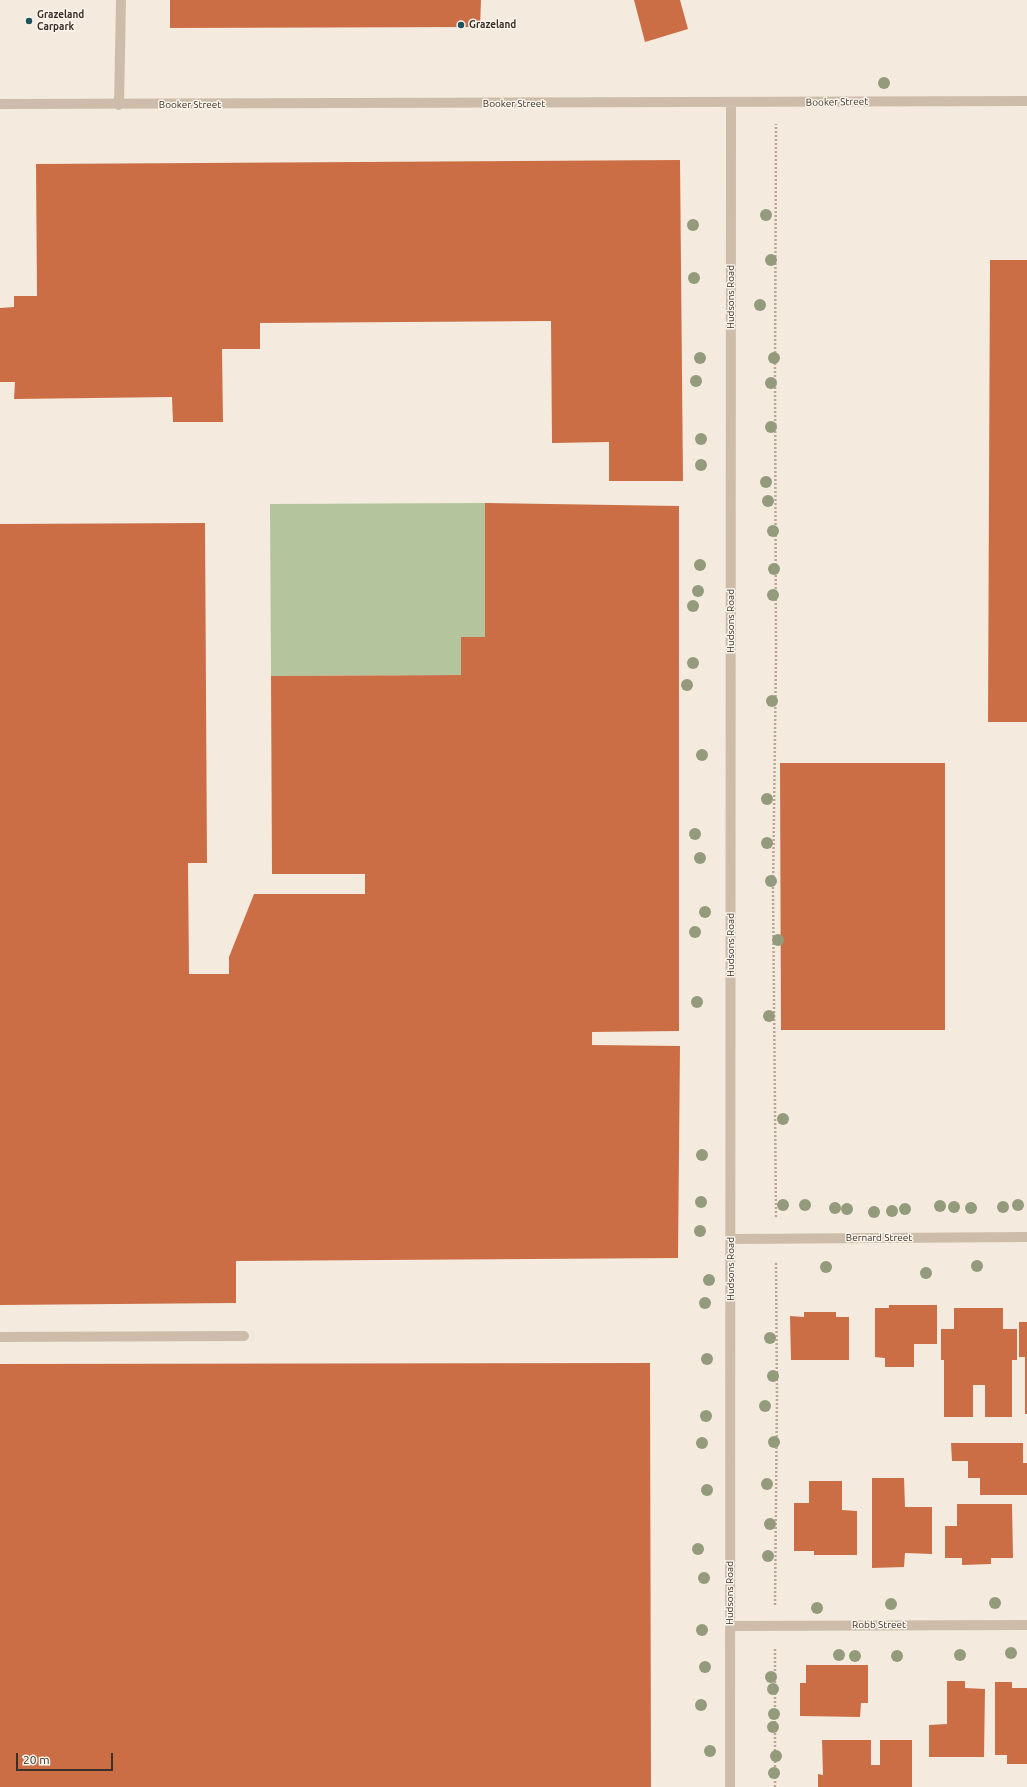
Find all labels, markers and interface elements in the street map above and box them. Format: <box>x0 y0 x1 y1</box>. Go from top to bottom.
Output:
place label: Grazeland Carpark <box>37 9 84 32</box>
marker: Grazeland Carpark <box>24 16 34 26</box>
place label: Grazeland <box>469 19 516 31</box>
marker: Grazeland <box>456 20 466 30</box>
street label: Booker Street <box>806 95 868 109</box>
street label: Booker Street <box>483 98 545 110</box>
street label: Booker Street <box>159 99 221 111</box>
street label: Hudsons Road <box>725 265 737 329</box>
street label: Hudsons Road <box>725 589 737 653</box>
street label: Hudsons Road <box>725 913 737 977</box>
street label: Bernard Street <box>846 1232 912 1244</box>
street label: Hudsons Road <box>725 1237 737 1301</box>
street label: Hudsons Road <box>724 1561 736 1625</box>
street label: Robb Street <box>852 1619 906 1631</box>
scale bar <box>18 1745 115 1771</box>
text: 20 m <box>23 1753 50 1766</box>

